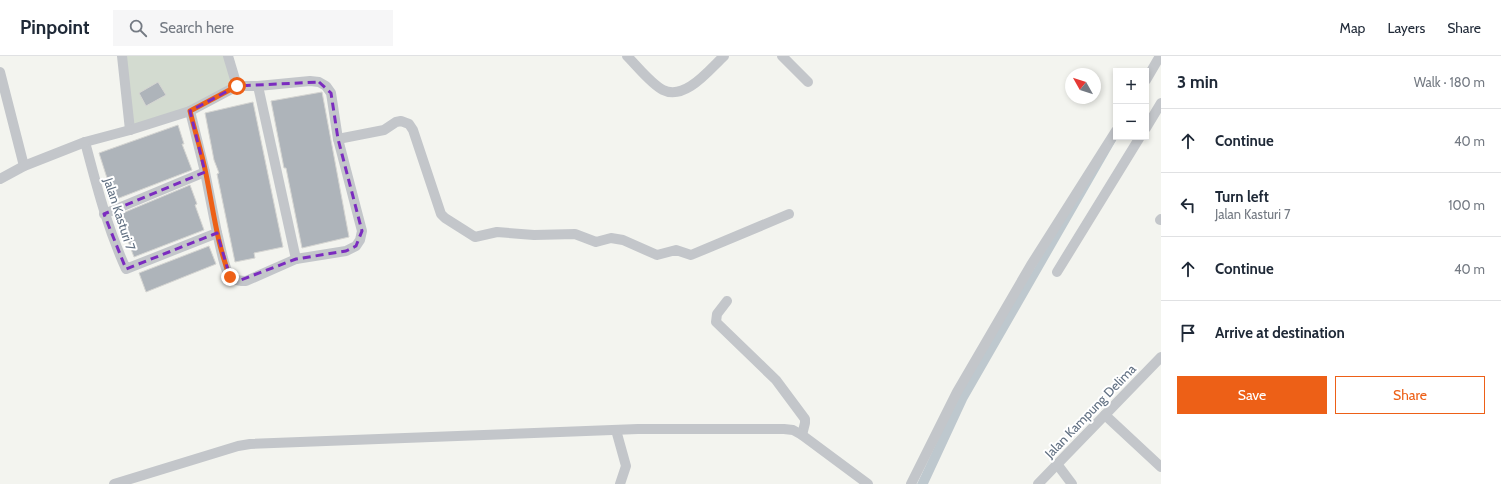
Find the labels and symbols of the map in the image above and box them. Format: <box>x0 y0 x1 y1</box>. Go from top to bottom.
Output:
north arrow <box>1065 68 1101 104</box>
route start <box>228 77 246 95</box>
street label: Jalan Kasturi 7 <box>100 175 139 253</box>
route end <box>221 268 239 286</box>
street label: Jalan Kampung Delima <box>1040 360 1139 462</box>

